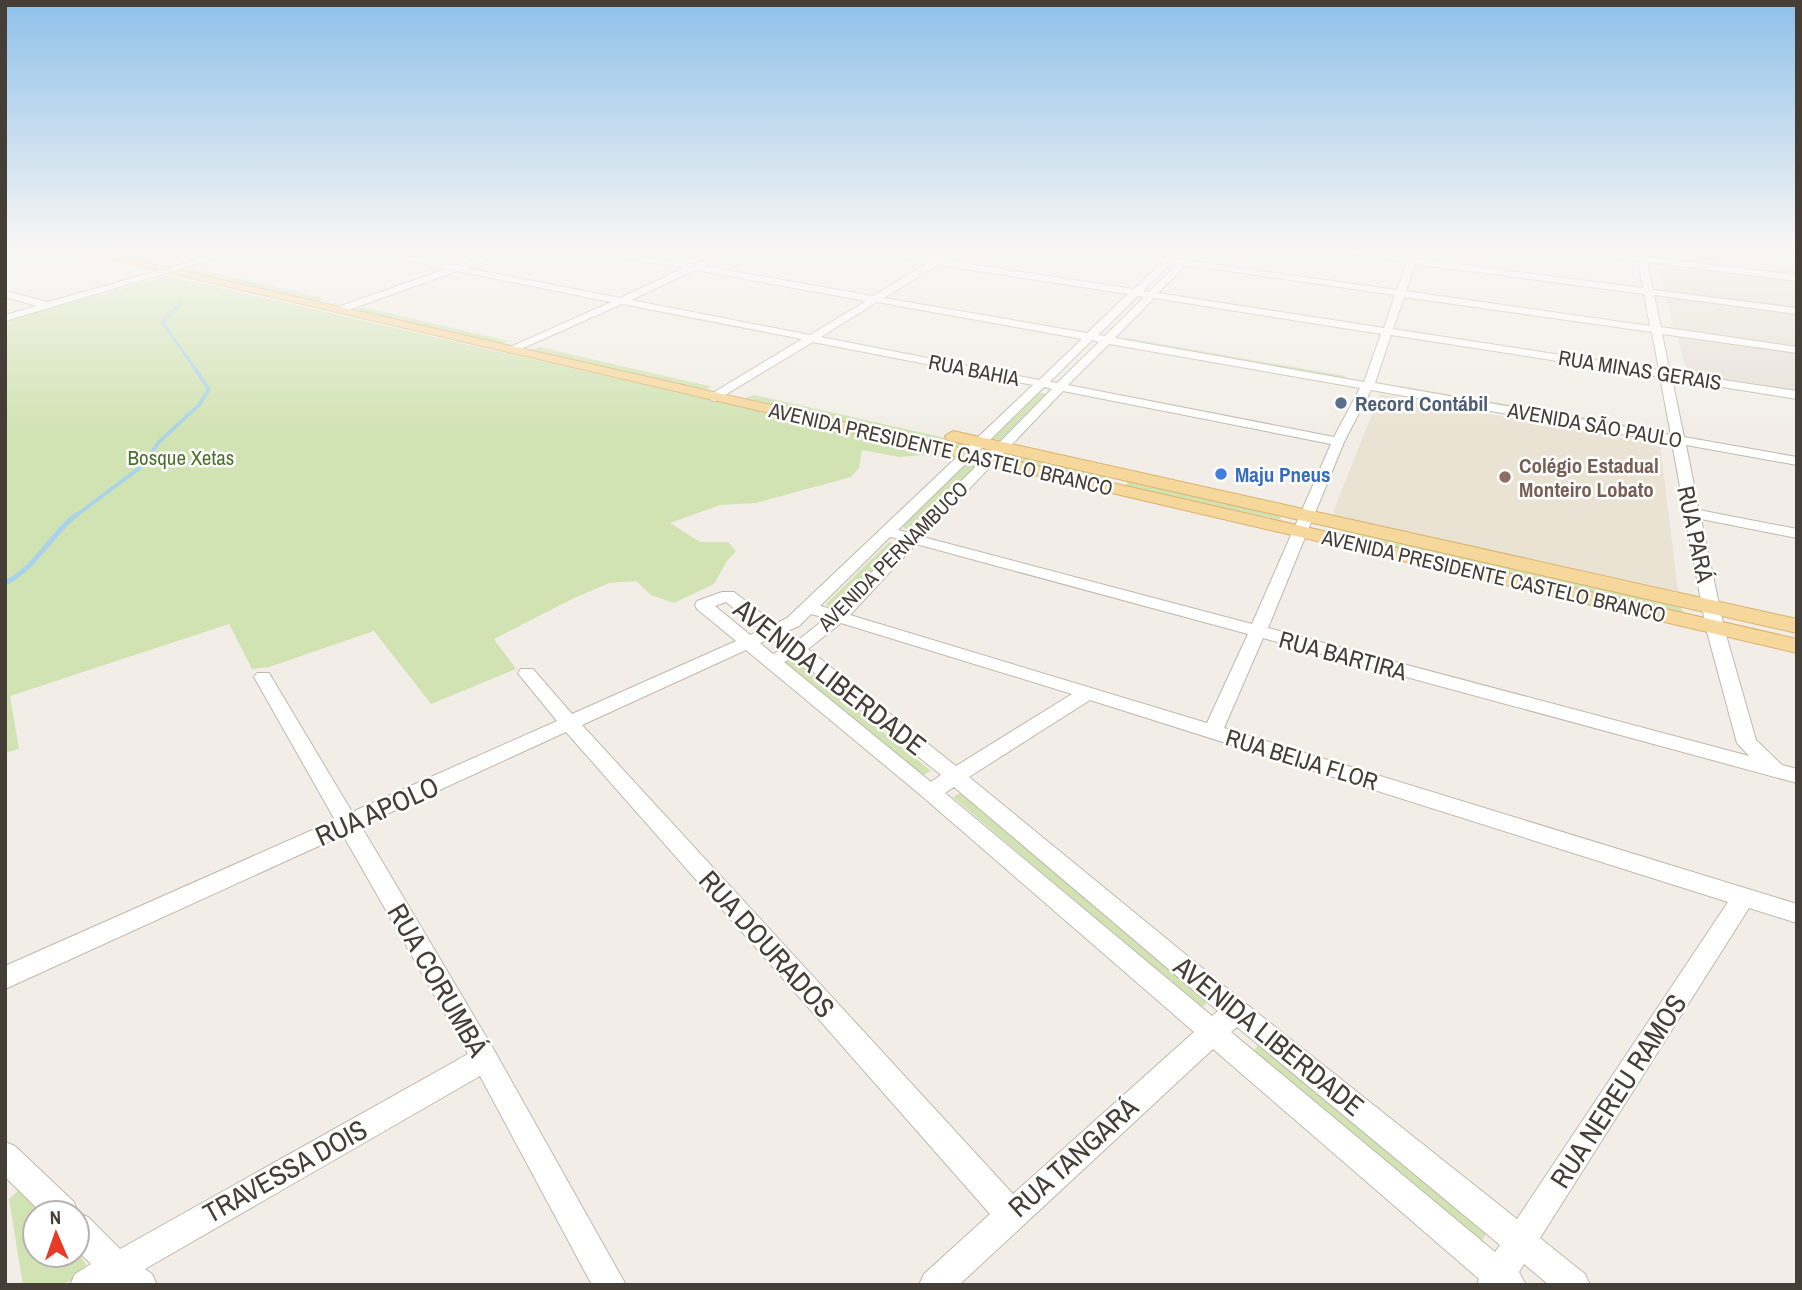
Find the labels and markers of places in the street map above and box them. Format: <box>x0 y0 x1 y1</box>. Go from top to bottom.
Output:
place label: Record Contábil <box>1355 389 1488 418</box>
marker: Record Contábil <box>1333 395 1349 411</box>
place label: Colégio Estadual Monteiro Lobato <box>1519 451 1659 504</box>
place label: Maju Pneus <box>1235 460 1331 489</box>
marker: Maju Pneus <box>1213 466 1229 482</box>
marker: Colégio Estadual Monteiro Lobato <box>1497 469 1513 485</box>

